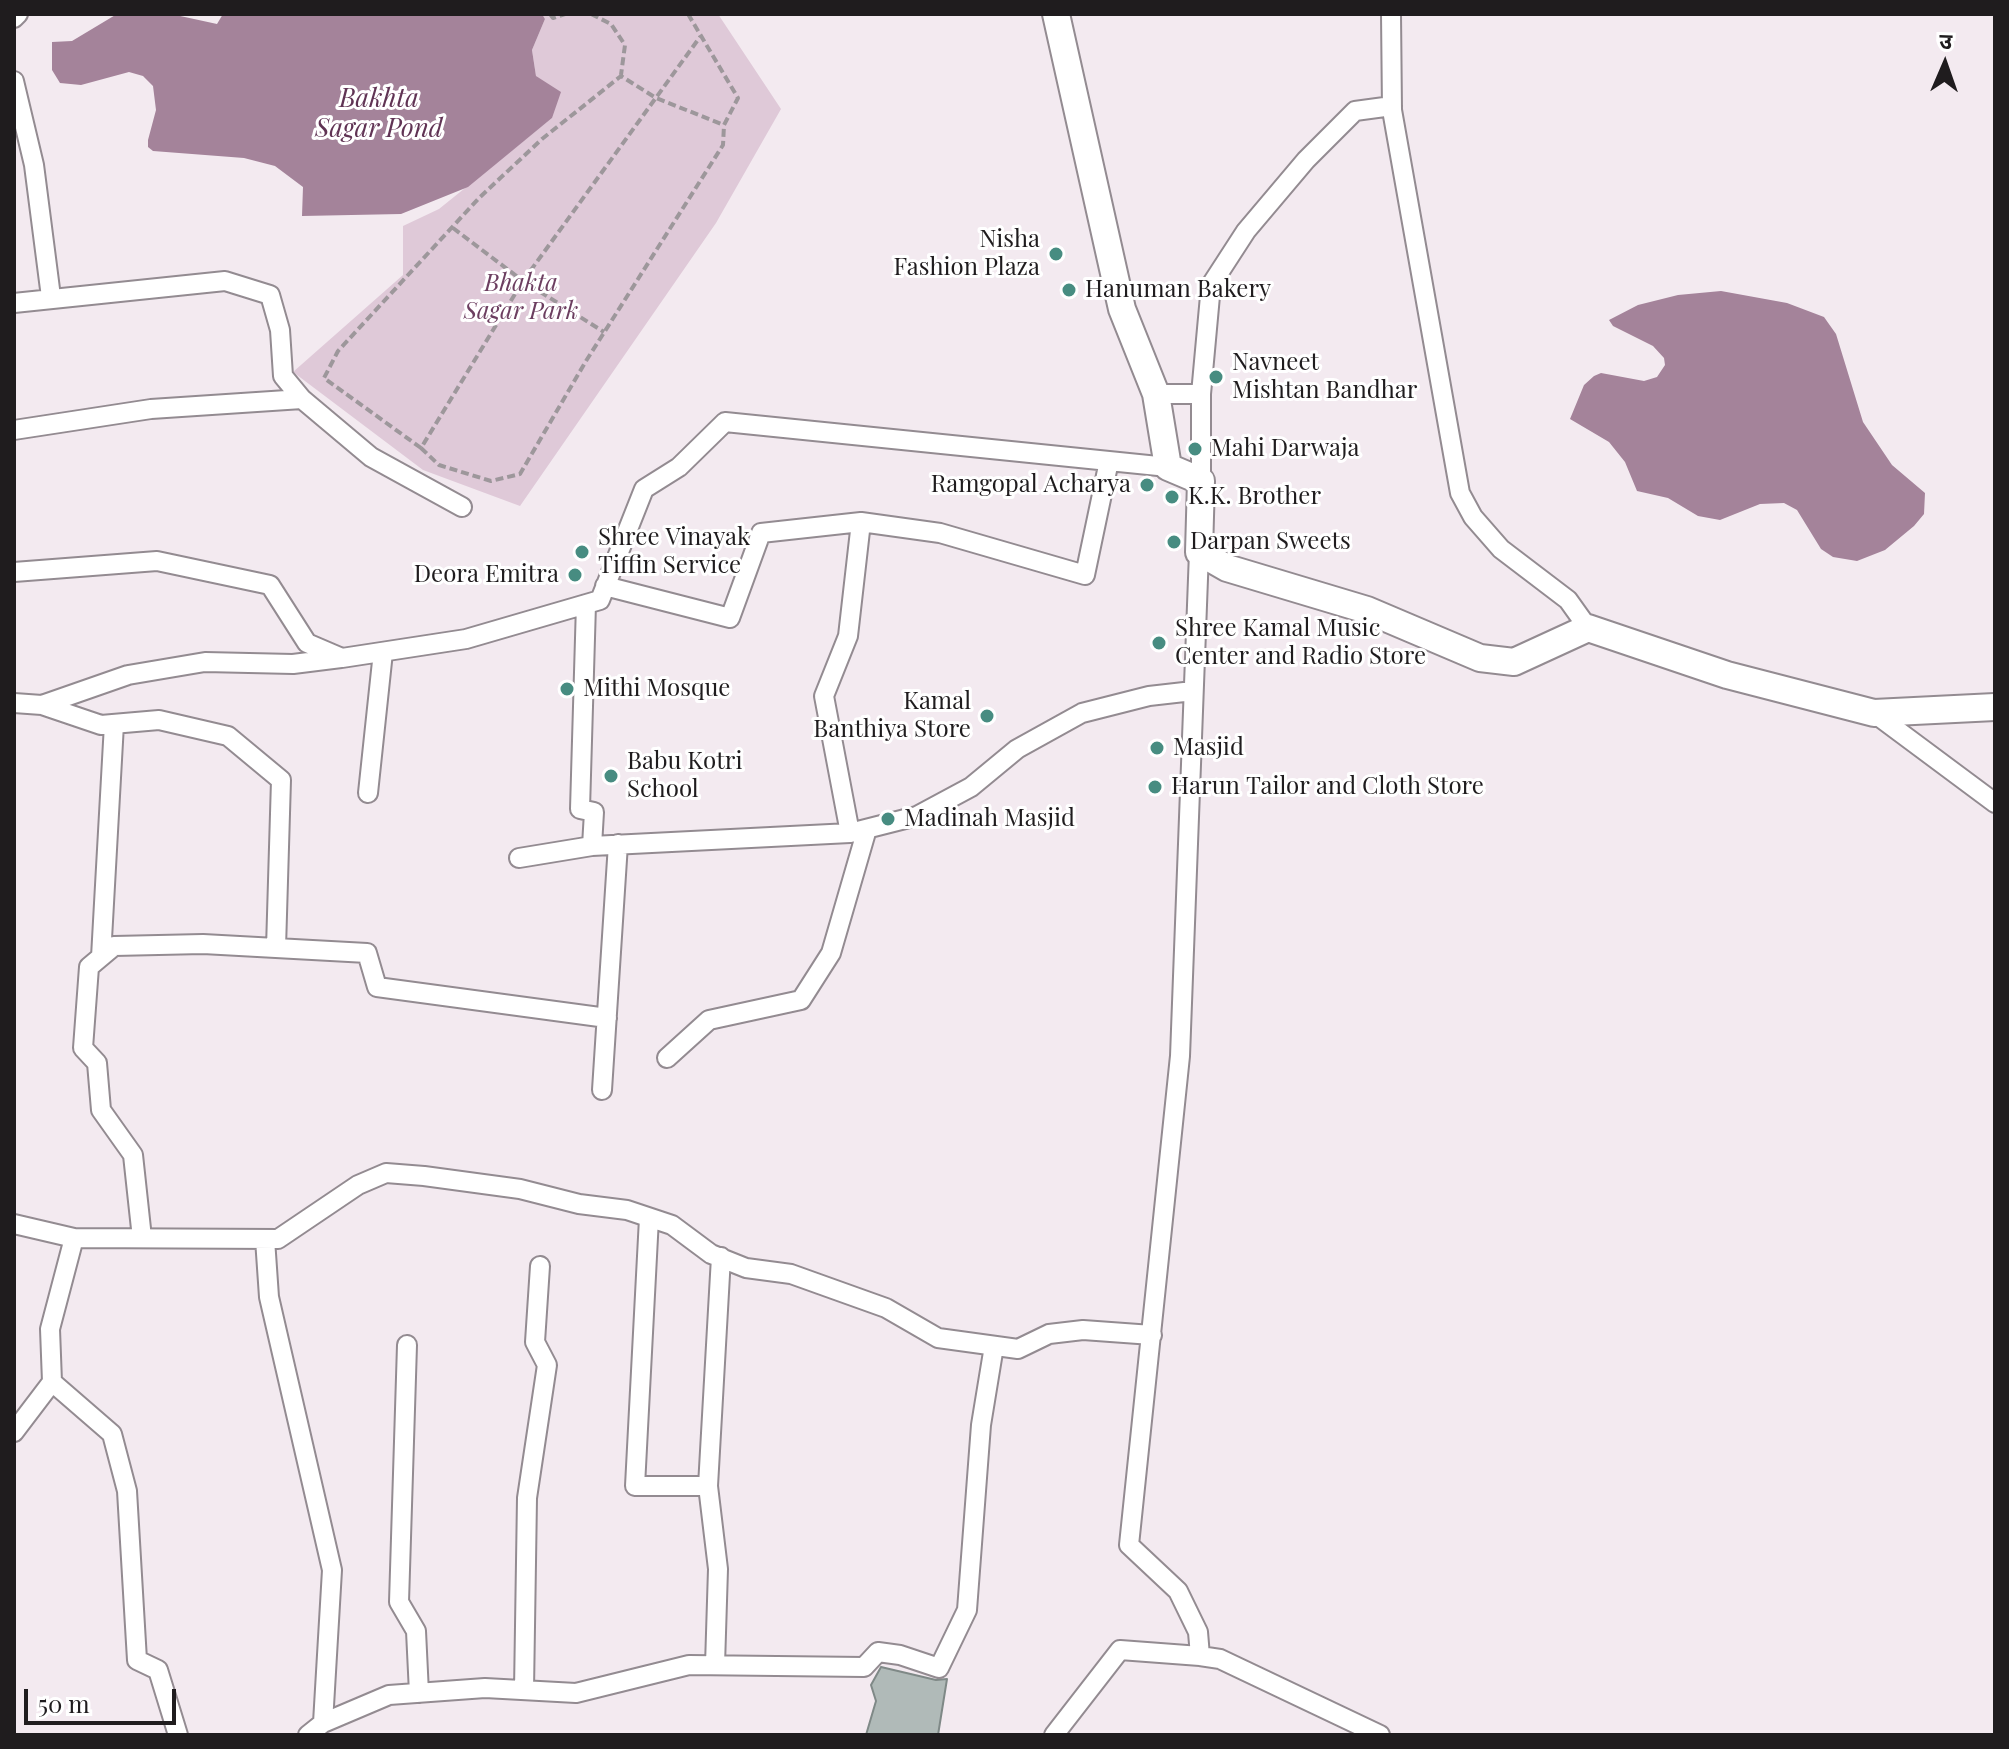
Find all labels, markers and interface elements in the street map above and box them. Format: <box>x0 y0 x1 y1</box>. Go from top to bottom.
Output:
north arrow <box>1905 24 1985 104</box>
text: उ <box>1939 25 1953 55</box>
water label: Bakhta Sagar Pond <box>315 83 443 144</box>
place label: Nisha Fashion Plaza <box>893 226 1040 282</box>
marker: Nisha Fashion Plaza <box>1047 245 1065 263</box>
park label: Bhakta Sagar Park <box>464 270 578 326</box>
place label: Hanuman Bakery <box>1085 276 1271 304</box>
marker: Hanuman Bakery <box>1060 281 1078 299</box>
place label: Navneet Mishtan Bandhar <box>1232 349 1417 405</box>
marker: Navneet Mishtan Bandhar <box>1207 368 1225 386</box>
place label: Mahi Darwaja <box>1211 435 1359 463</box>
marker: Mahi Darwaja <box>1186 440 1204 458</box>
place label: Ramgopal Acharya <box>931 471 1131 499</box>
marker: Ramgopal Acharya <box>1138 476 1156 494</box>
place label: K.K. Brother <box>1188 483 1321 511</box>
marker: K.K. Brother <box>1163 488 1181 506</box>
place label: Shree Vinayak Tiffin Service <box>598 524 750 580</box>
place label: Darpan Sweets <box>1190 528 1351 556</box>
marker: Darpan Sweets <box>1165 533 1183 551</box>
marker: Shree Vinayak Tiffin Service <box>573 543 591 561</box>
place label: Deora Emitra <box>414 561 559 589</box>
marker: Deora Emitra <box>566 566 584 584</box>
place label: Shree Kamal Music Center and Radio Store <box>1175 615 1426 671</box>
marker: Shree Kamal Music Center and Radio Store <box>1150 634 1168 652</box>
place label: Mithi Mosque <box>583 675 731 703</box>
marker: Mithi Mosque <box>558 680 576 698</box>
place label: Kamal Banthiya Store <box>813 688 971 744</box>
marker: Kamal Banthiya Store <box>978 707 996 725</box>
place label: Masjid <box>1173 734 1244 762</box>
marker: Masjid <box>1148 739 1166 757</box>
place label: Babu Kotri School <box>627 748 742 804</box>
marker: Babu Kotri School <box>602 767 620 785</box>
place label: Harun Tailor and Cloth Store <box>1171 773 1484 801</box>
marker: Harun Tailor and Cloth Store <box>1146 778 1164 796</box>
place label: Madinah Masjid <box>904 805 1075 833</box>
marker: Madinah Masjid <box>879 810 897 828</box>
scale bar <box>28 1673 180 1723</box>
text: 50 m <box>38 1687 90 1719</box>

